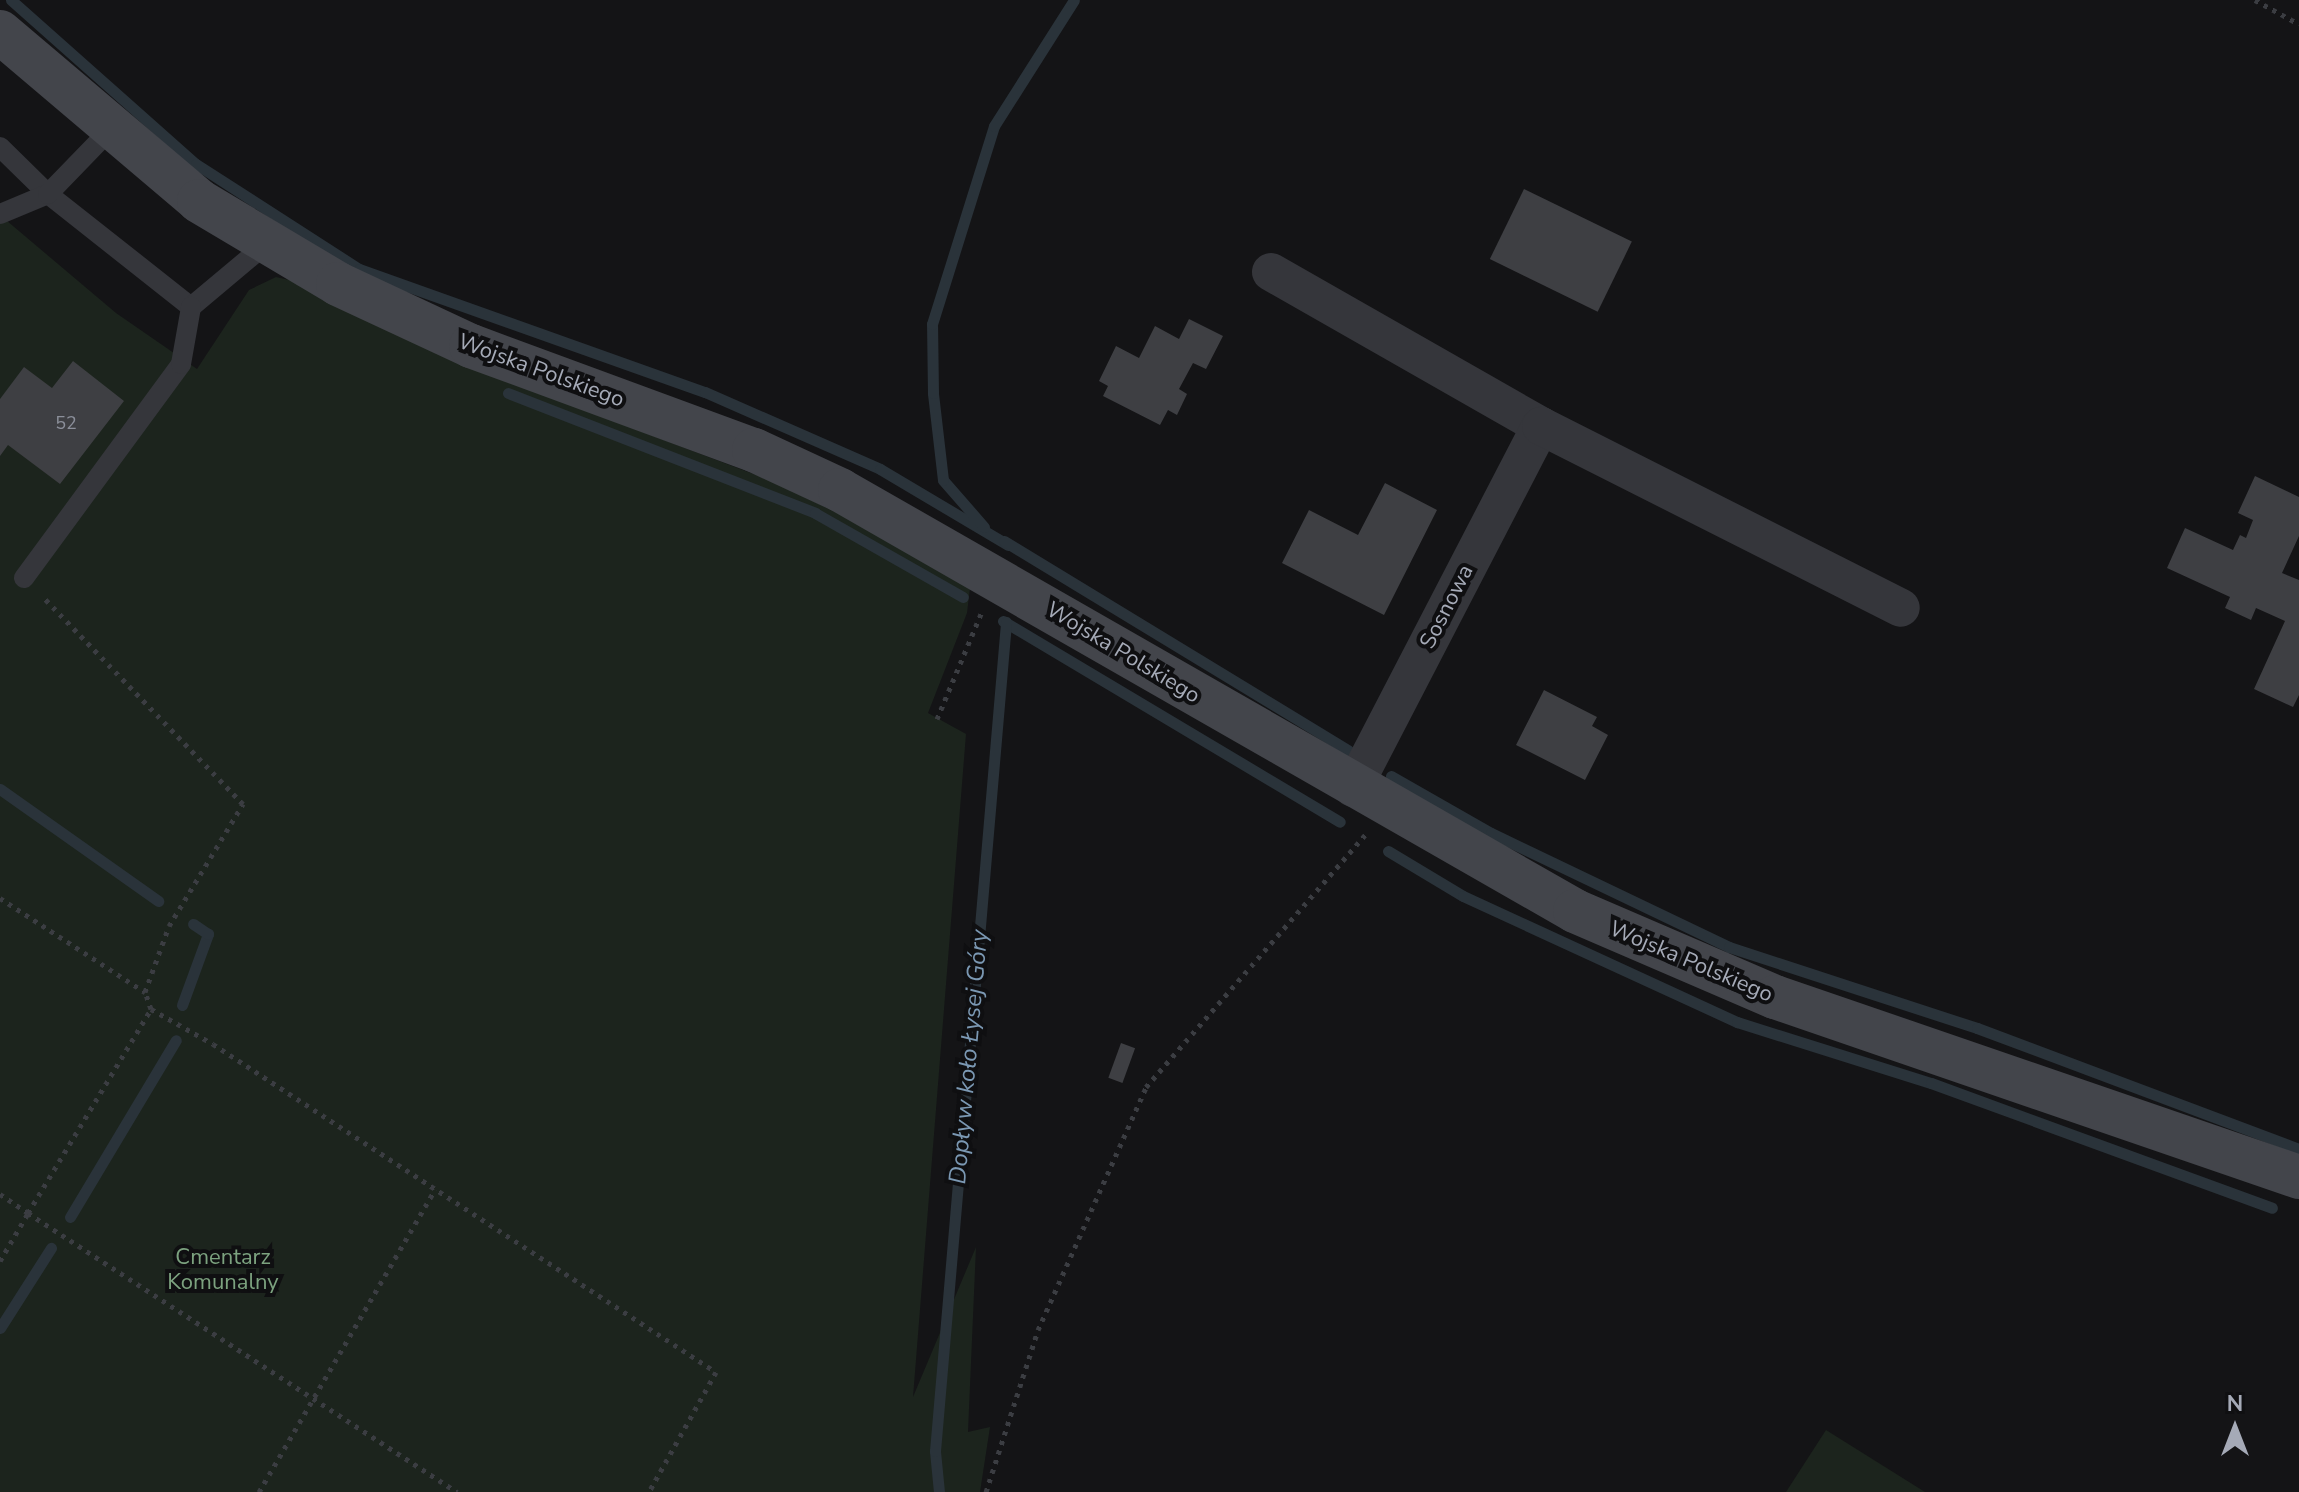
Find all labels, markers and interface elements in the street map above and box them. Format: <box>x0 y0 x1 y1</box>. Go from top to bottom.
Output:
street label: Wojska Polskiego <box>454 329 628 413</box>
house number: 52 <box>55 412 77 434</box>
street label: Sosnowa <box>1415 561 1479 653</box>
street label: Wojska Polskiego <box>1041 597 1205 709</box>
street label: Wojska Polskiego <box>1605 916 1777 1008</box>
water label: Dopływ koło Łysej Góry <box>944 929 994 1185</box>
park label: Cmentarz Komunalny <box>167 1244 279 1296</box>
north arrow <box>2195 1388 2275 1468</box>
text: N <box>2227 1389 2243 1419</box>

